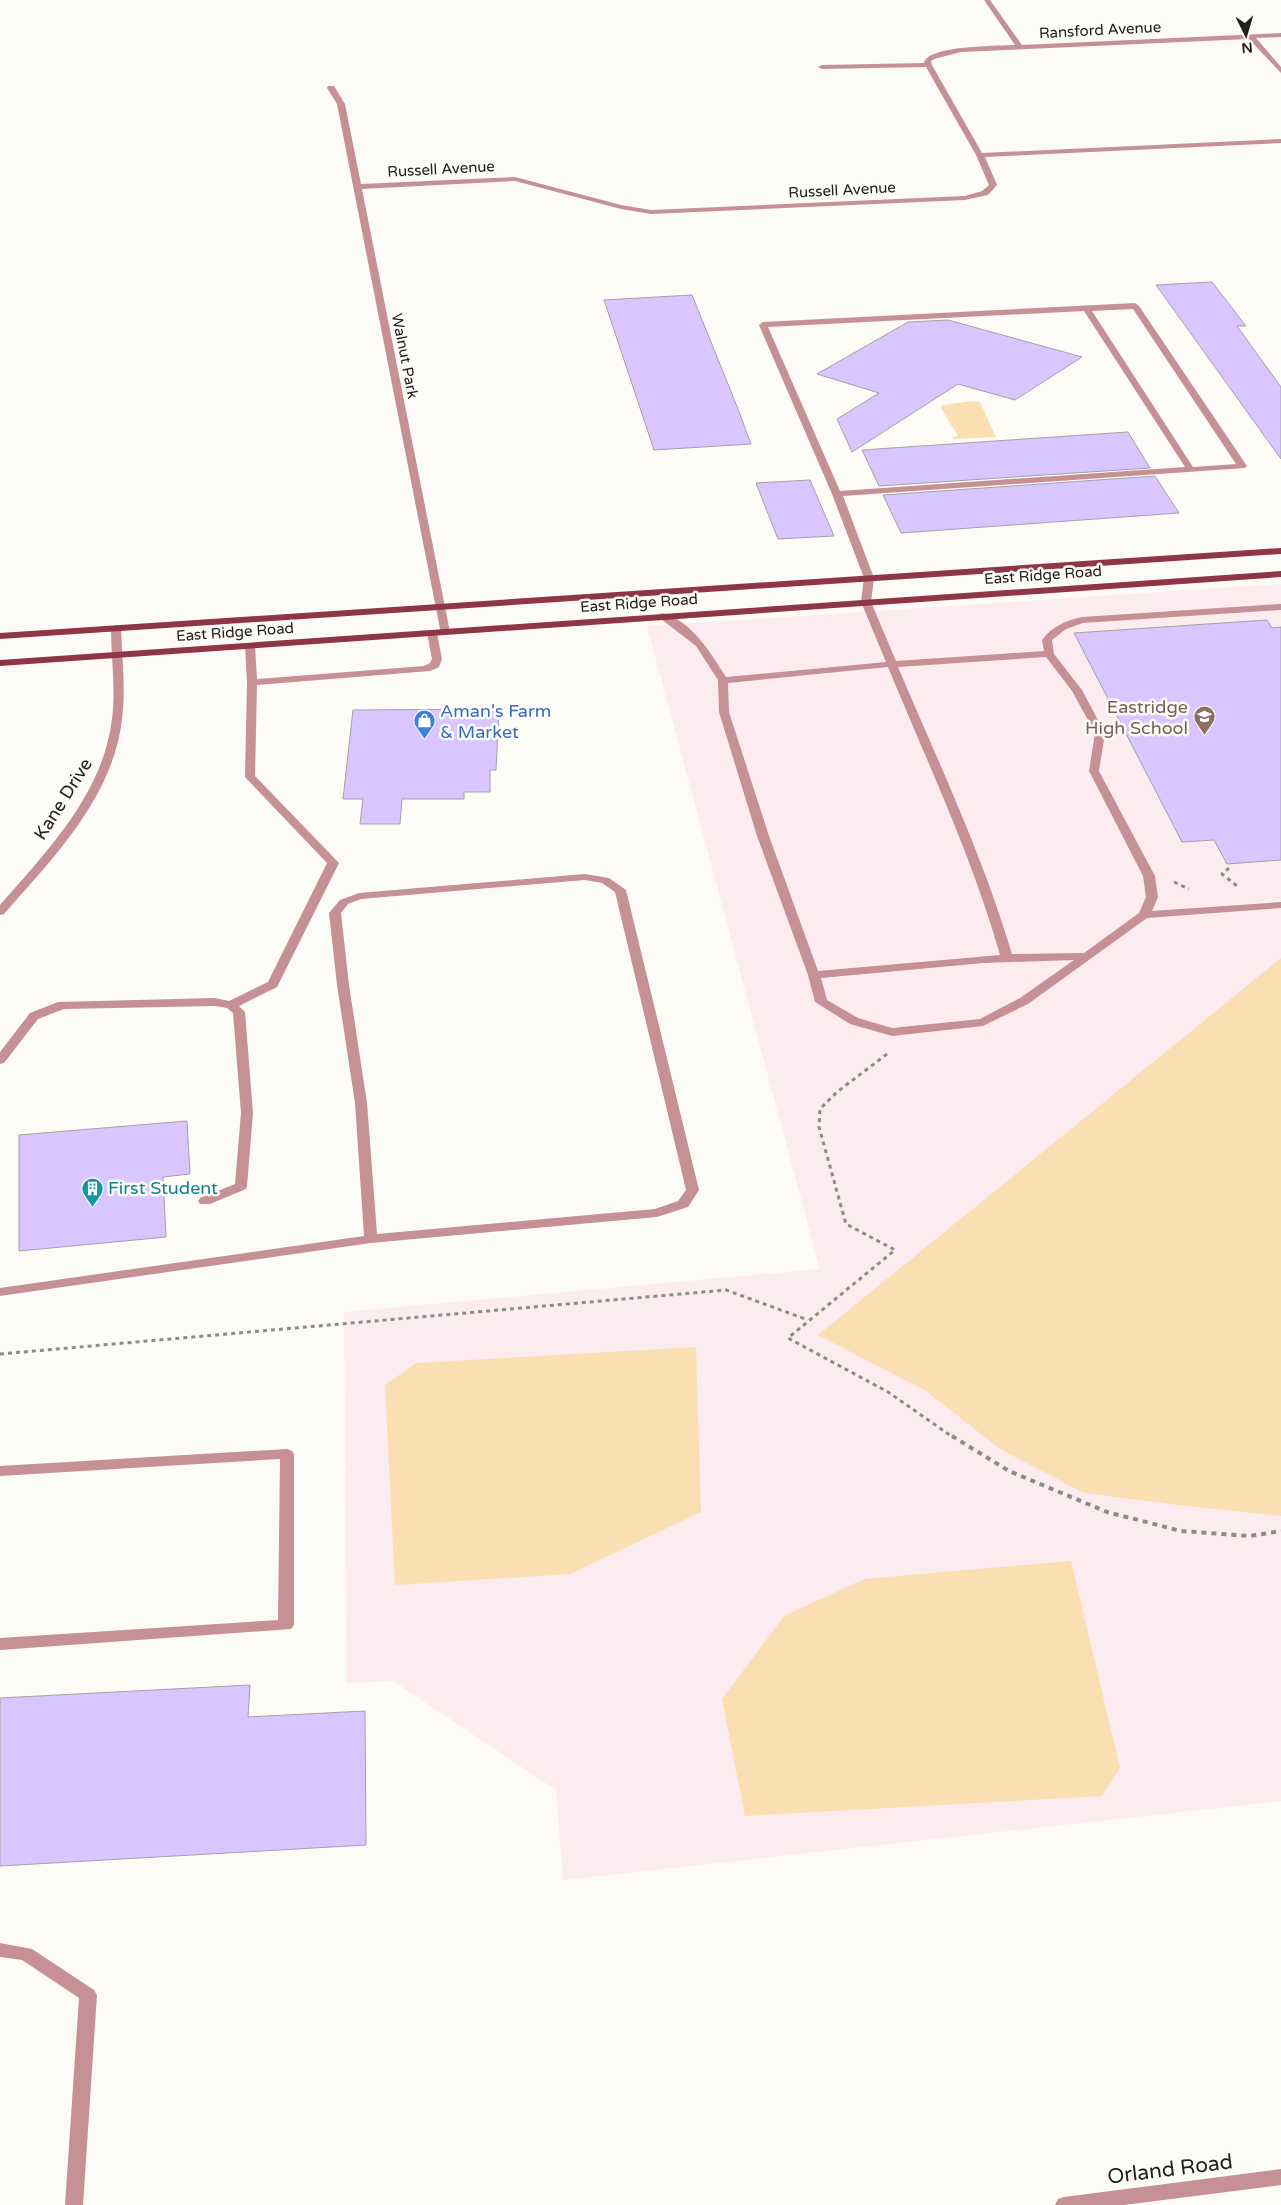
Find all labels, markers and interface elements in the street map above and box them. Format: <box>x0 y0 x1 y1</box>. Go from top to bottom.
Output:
north arrow <box>1221 10 1271 60</box>
street label: Ransford Avenue <box>1038 18 1162 42</box>
text: N <box>1241 38 1253 56</box>
street label: Russell Avenue <box>387 157 495 181</box>
street label: Russell Avenue <box>788 178 896 202</box>
street label: Walnut Park <box>388 312 422 400</box>
street label: East Ridge Road <box>983 562 1103 588</box>
street label: East Ridge Road <box>579 590 699 616</box>
street label: East Ridge Road <box>175 619 295 645</box>
place label: Eastridge High School <box>1085 696 1188 739</box>
place label: Aman's Farm & Market <box>440 700 551 743</box>
school or university icon: Eastridge High School <box>1192 705 1216 736</box>
shop icon: Aman's Farm & Market <box>412 709 436 740</box>
street label: Kane Drive <box>29 754 97 844</box>
building icon: First Student <box>80 1176 104 1207</box>
place label: First Student <box>108 1177 218 1199</box>
street label: Orland Road <box>1106 2149 1234 2190</box>

